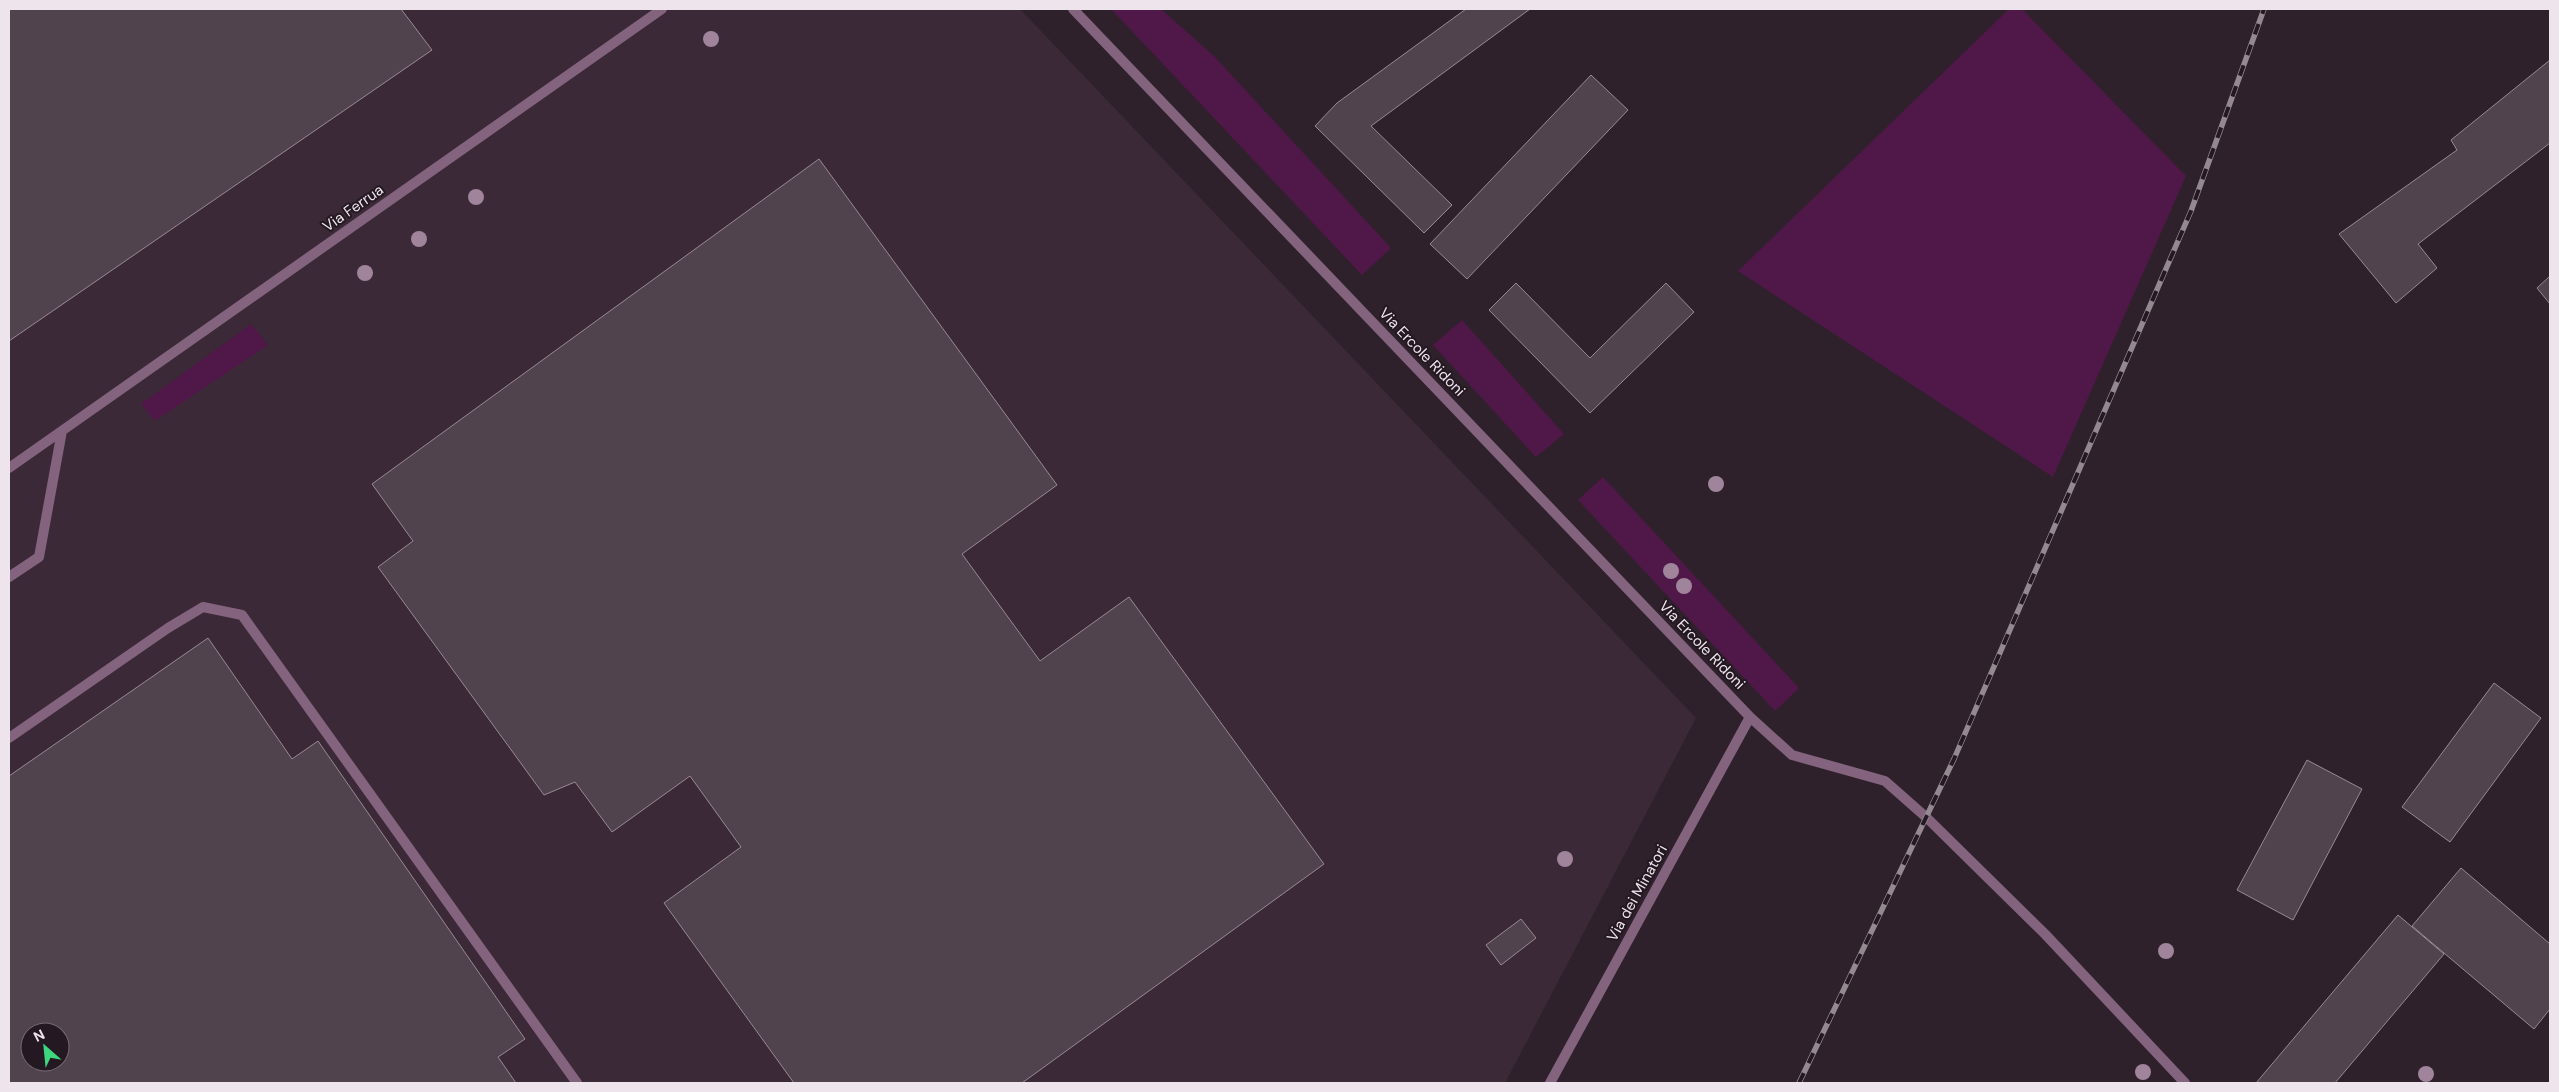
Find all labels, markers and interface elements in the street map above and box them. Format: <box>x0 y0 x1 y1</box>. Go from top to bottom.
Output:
street label: Via Ferrua <box>319 180 387 236</box>
street label: Via Ercole Ridoni <box>1375 303 1469 401</box>
street label: Via Ercole Ridoni <box>1655 596 1749 694</box>
street label: Via dei Minatori <box>1602 841 1672 945</box>
north arrow <box>20 1022 70 1072</box>
text: N <box>30 1025 48 1046</box>

